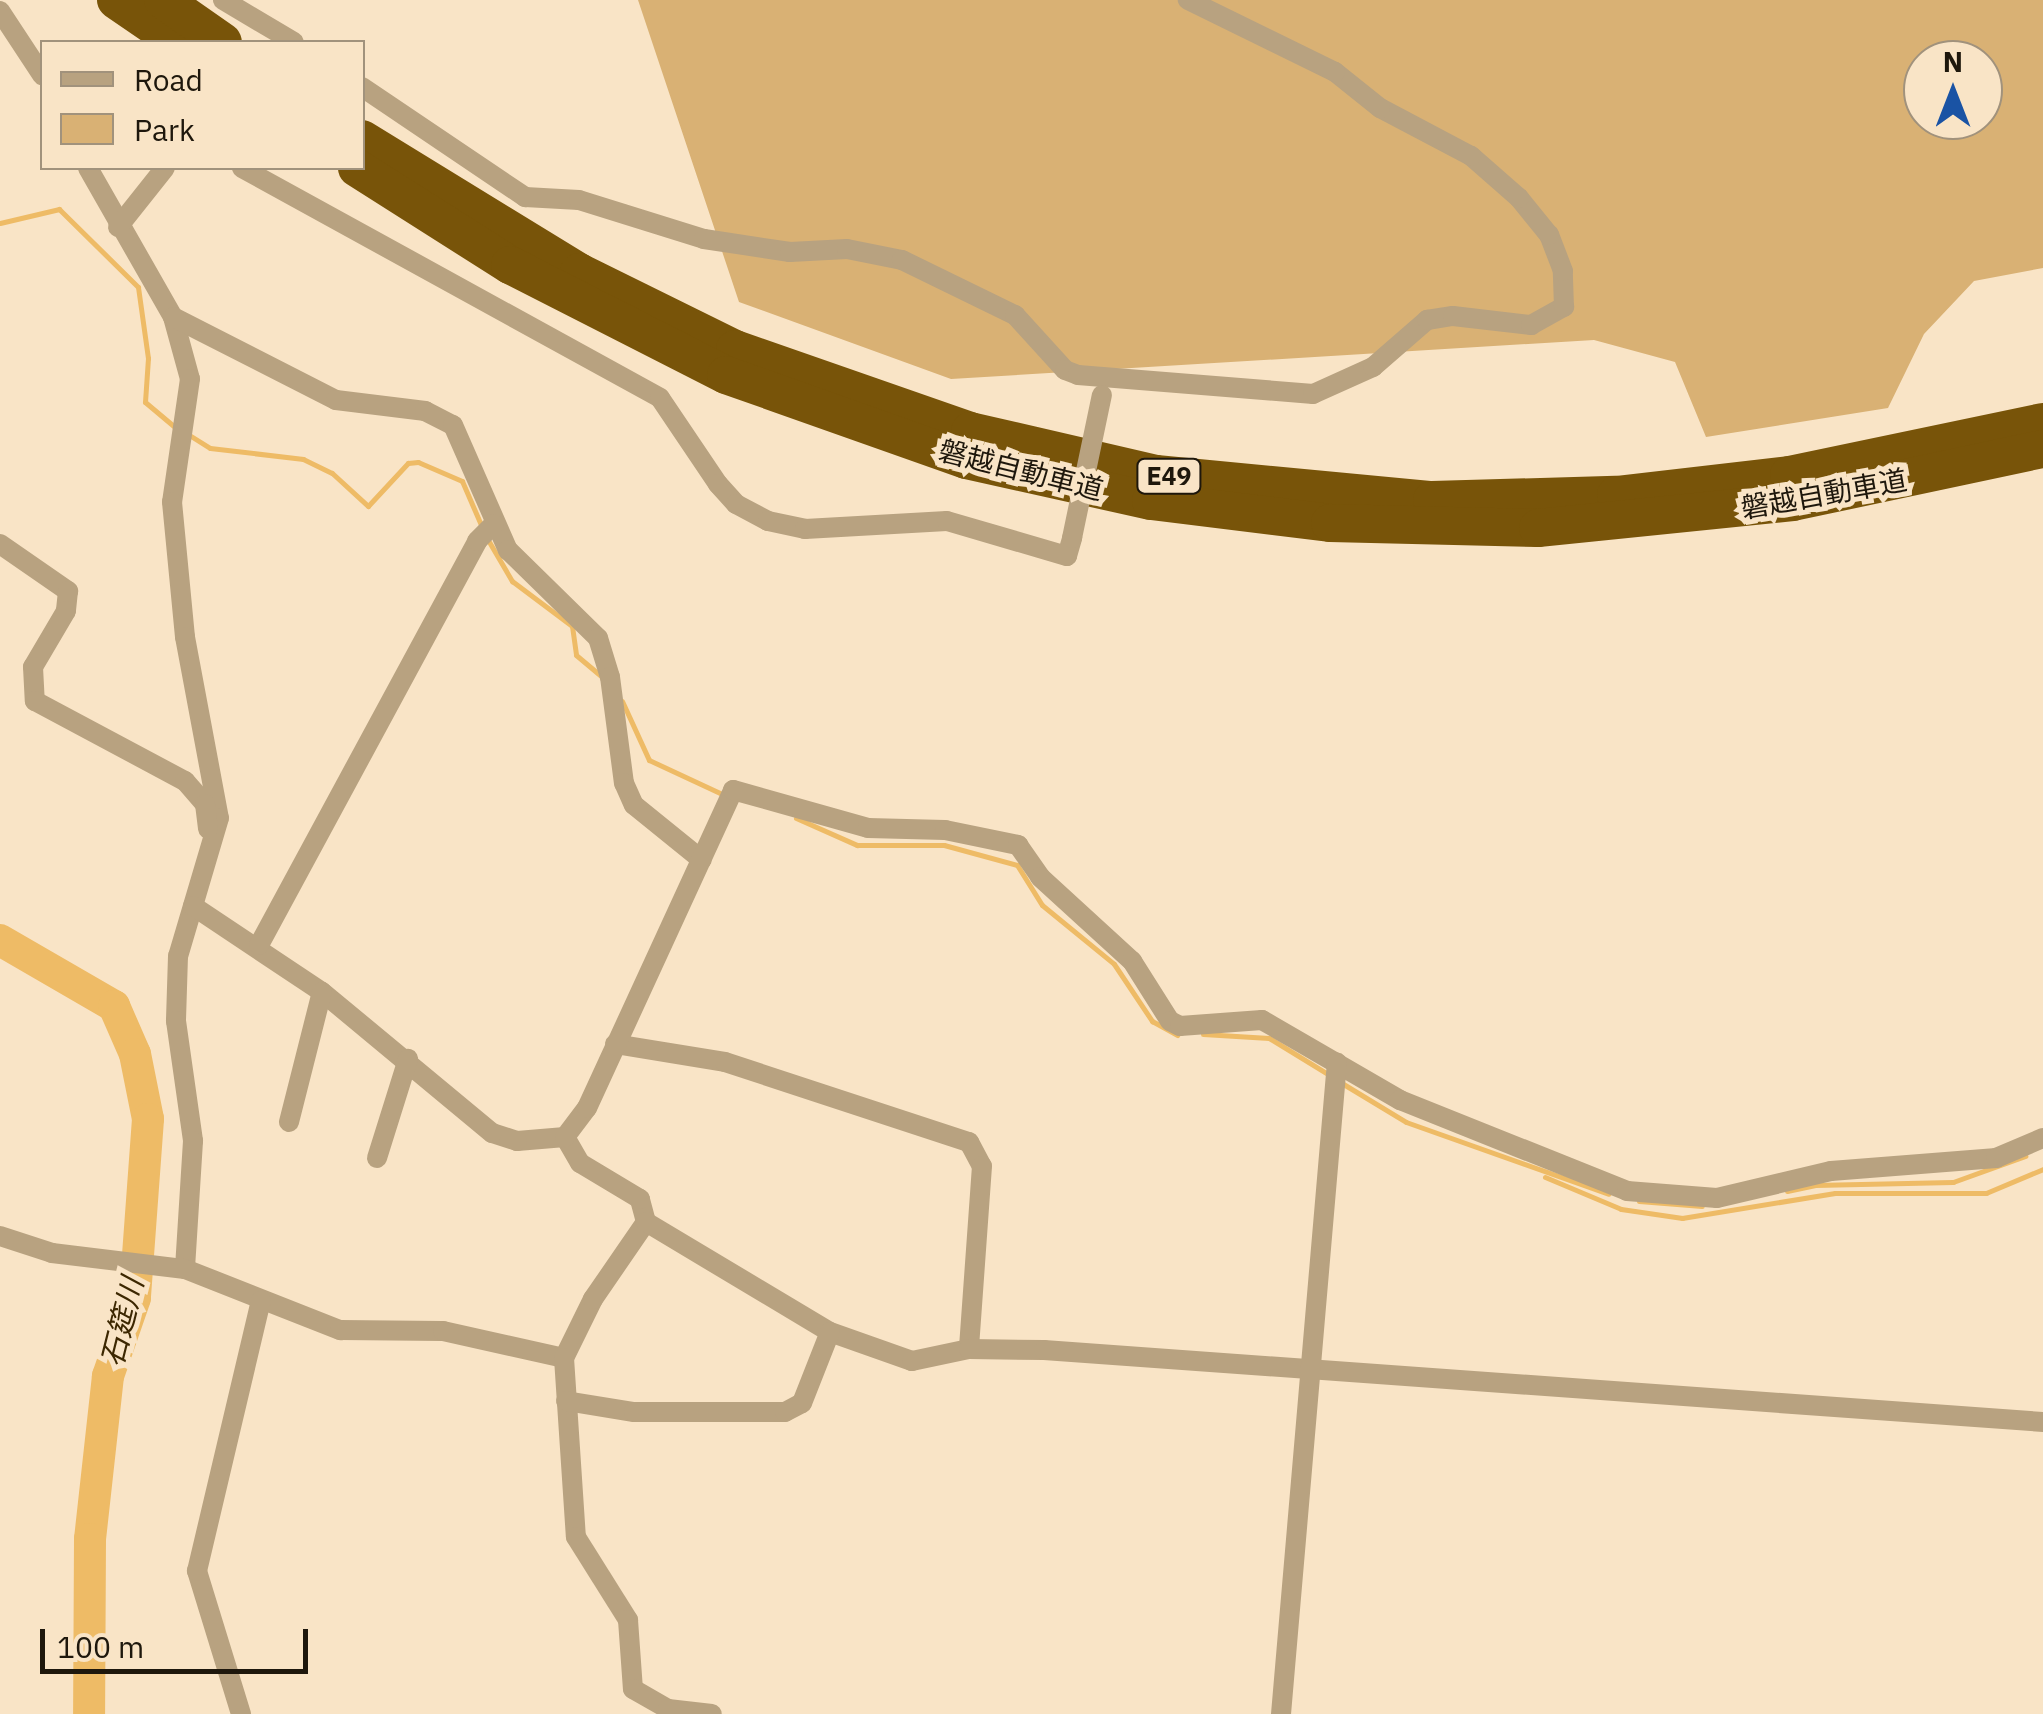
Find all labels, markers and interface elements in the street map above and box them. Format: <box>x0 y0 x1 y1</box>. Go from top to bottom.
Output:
legend <box>40 40 365 170</box>
north arrow <box>1903 40 2003 140</box>
text: N <box>1943 43 1963 80</box>
text: Road <box>134 60 203 99</box>
text: Park <box>134 110 195 149</box>
street label: 磐越自動車道 <box>935 433 1107 507</box>
road number: E49 <box>1134 456 1204 496</box>
street label: 磐越自動車道 <box>1738 463 1910 525</box>
water label: 石筵川 <box>94 1274 150 1370</box>
scale bar <box>45 1609 312 1671</box>
text: 100 m <box>57 1627 144 1666</box>

